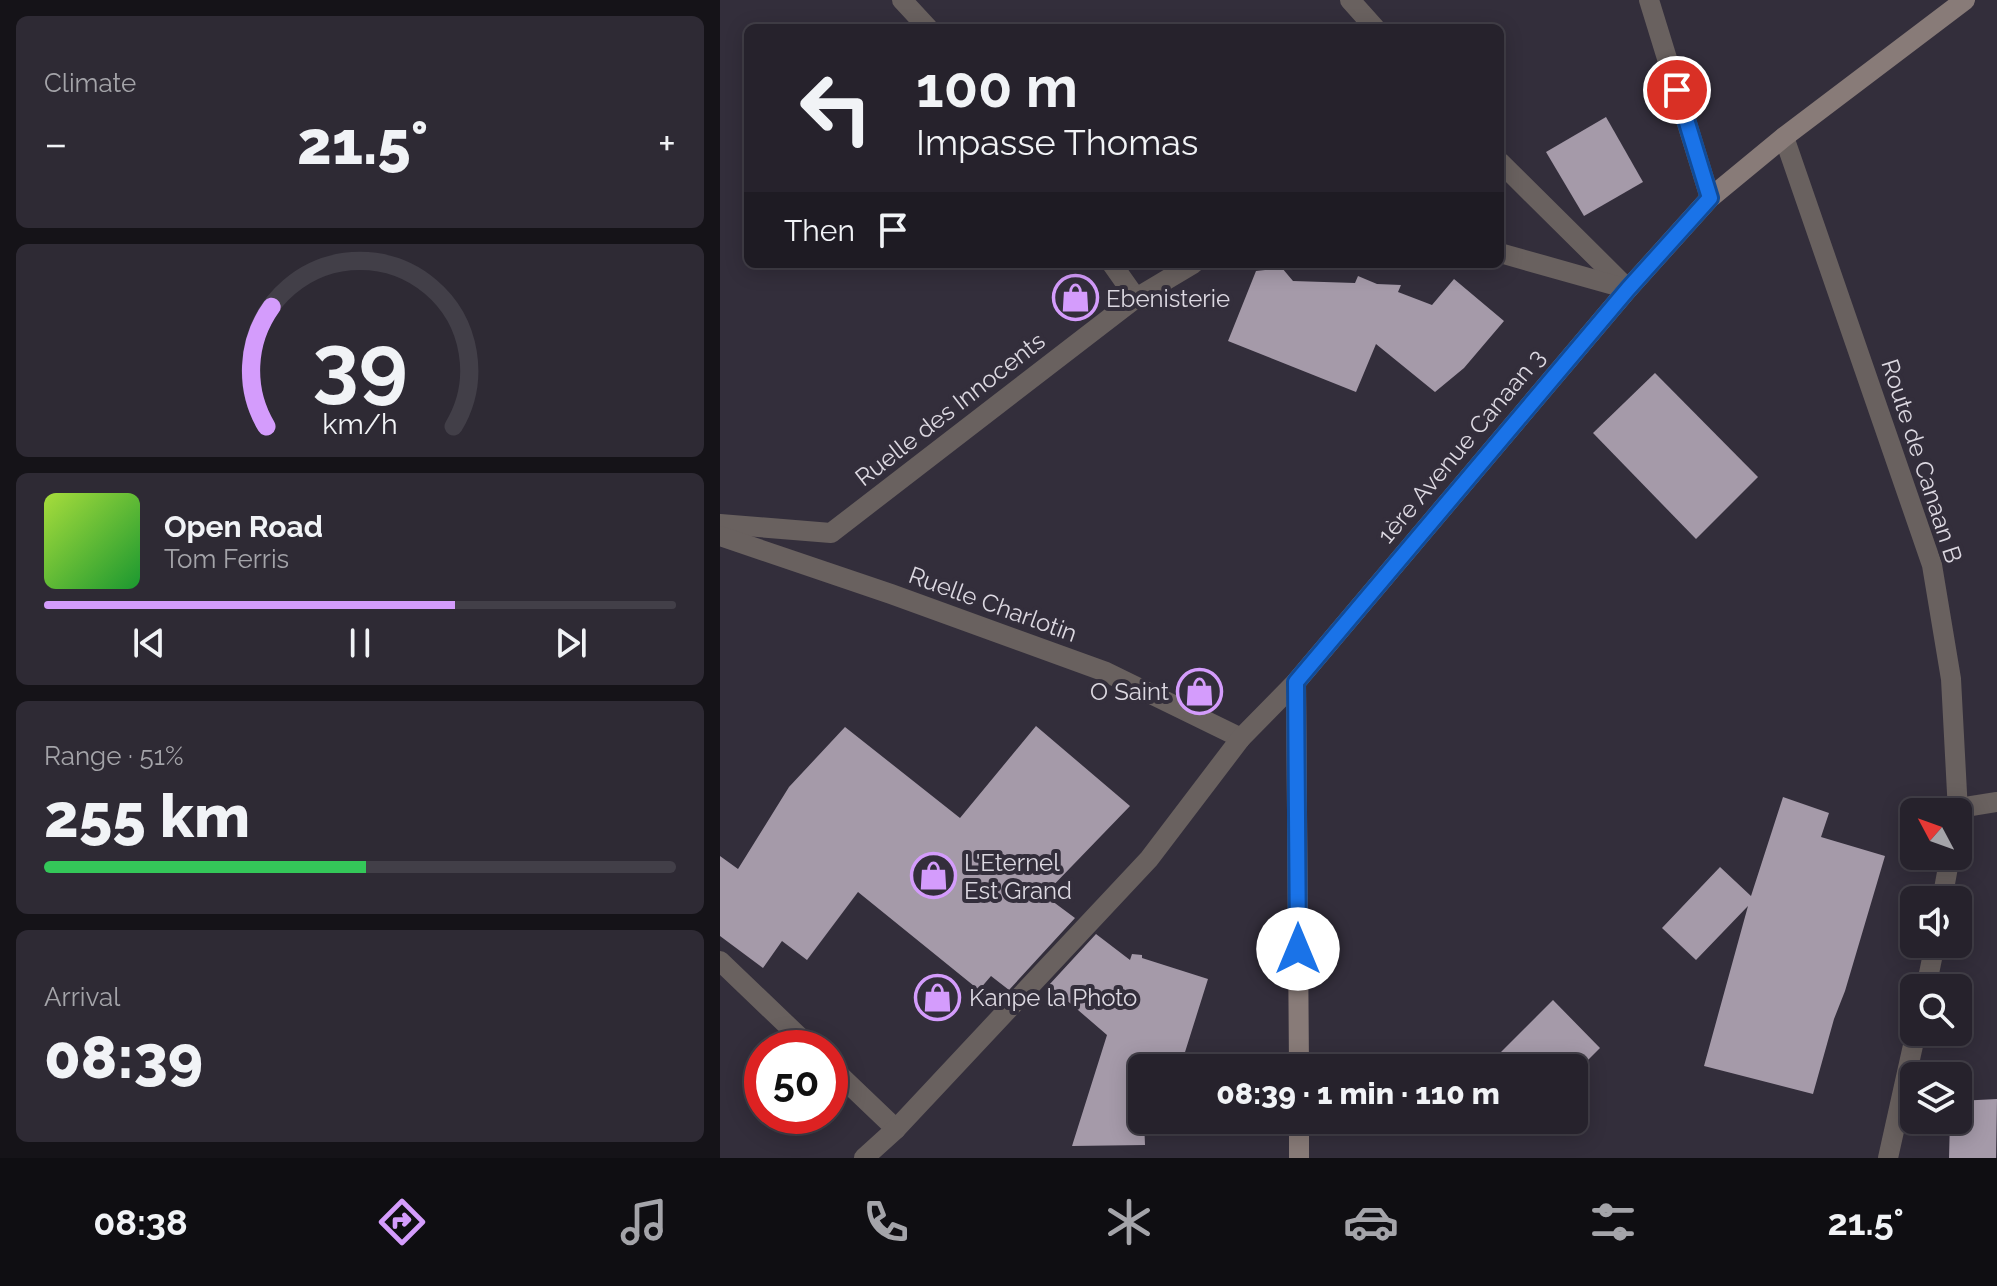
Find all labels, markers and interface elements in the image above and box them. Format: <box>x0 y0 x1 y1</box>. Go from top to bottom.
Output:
text: 100 m <box>916 54 1078 120</box>
icon: left <box>784 56 888 160</box>
pin <box>1643 56 1711 124</box>
text: Climate <box>44 68 136 98</box>
icon: arrive <box>1655 68 1699 112</box>
text: 21.5° <box>297 108 428 178</box>
text: − <box>44 118 68 169</box>
text: + <box>658 118 676 169</box>
text: Impasse Thomas <box>916 121 1198 163</box>
icon: arrive <box>871 208 915 252</box>
text: Then <box>784 213 855 248</box>
shop icon: Ebenisterie <box>1051 274 1099 322</box>
place label: Ebenisterie <box>1106 284 1230 313</box>
text: 39 <box>312 314 408 411</box>
street label: Ruelle des Innocents <box>849 326 1051 492</box>
street label: 1ère Avenue Canaan 3 <box>1371 343 1551 549</box>
street label: Route de Canaan B <box>1875 355 1969 567</box>
text: km/h <box>322 407 398 441</box>
text: Open Road <box>164 509 323 544</box>
text: Tom Ferris <box>164 544 289 574</box>
street label: Ruelle Charlotin <box>905 560 1081 648</box>
icon: previous <box>127 621 171 665</box>
icon: pause <box>338 621 382 665</box>
icon: next <box>549 621 593 665</box>
shop icon: O Saint <box>1176 667 1224 715</box>
place label: O Saint <box>1090 677 1169 706</box>
text: Range · 51% <box>44 741 183 771</box>
text: 255 km <box>44 781 250 851</box>
north arrow <box>1900 798 1972 870</box>
map controls <box>1900 798 1972 1134</box>
place label: L'Eternel Est Grand <box>964 848 1072 905</box>
shop icon: L'Eternel Est Grand <box>909 852 957 900</box>
button: sound <box>1900 886 1972 958</box>
position arrow <box>1256 907 1340 991</box>
shop icon: Kanpe la Photo <box>914 973 962 1021</box>
button: search <box>1900 974 1972 1046</box>
text: Arrival <box>44 982 120 1012</box>
place label: Kanpe la Photo <box>969 983 1137 1012</box>
text: 08:39 <box>44 1022 203 1092</box>
speed limit sign: 50 <box>744 1030 848 1134</box>
button: layers <box>1900 1062 1972 1134</box>
text: 08:39 · 1 min · 110 m <box>1216 1076 1500 1111</box>
icon: directions <box>374 1194 430 1250</box>
icon: music <box>616 1194 672 1250</box>
icon: phone <box>858 1194 914 1250</box>
icon: climate <box>1101 1194 1157 1250</box>
icon: car <box>1343 1194 1399 1250</box>
icon: filters <box>1585 1194 1641 1250</box>
text: 08:38 <box>93 1201 188 1243</box>
text: 21.5° <box>1827 1201 1904 1243</box>

